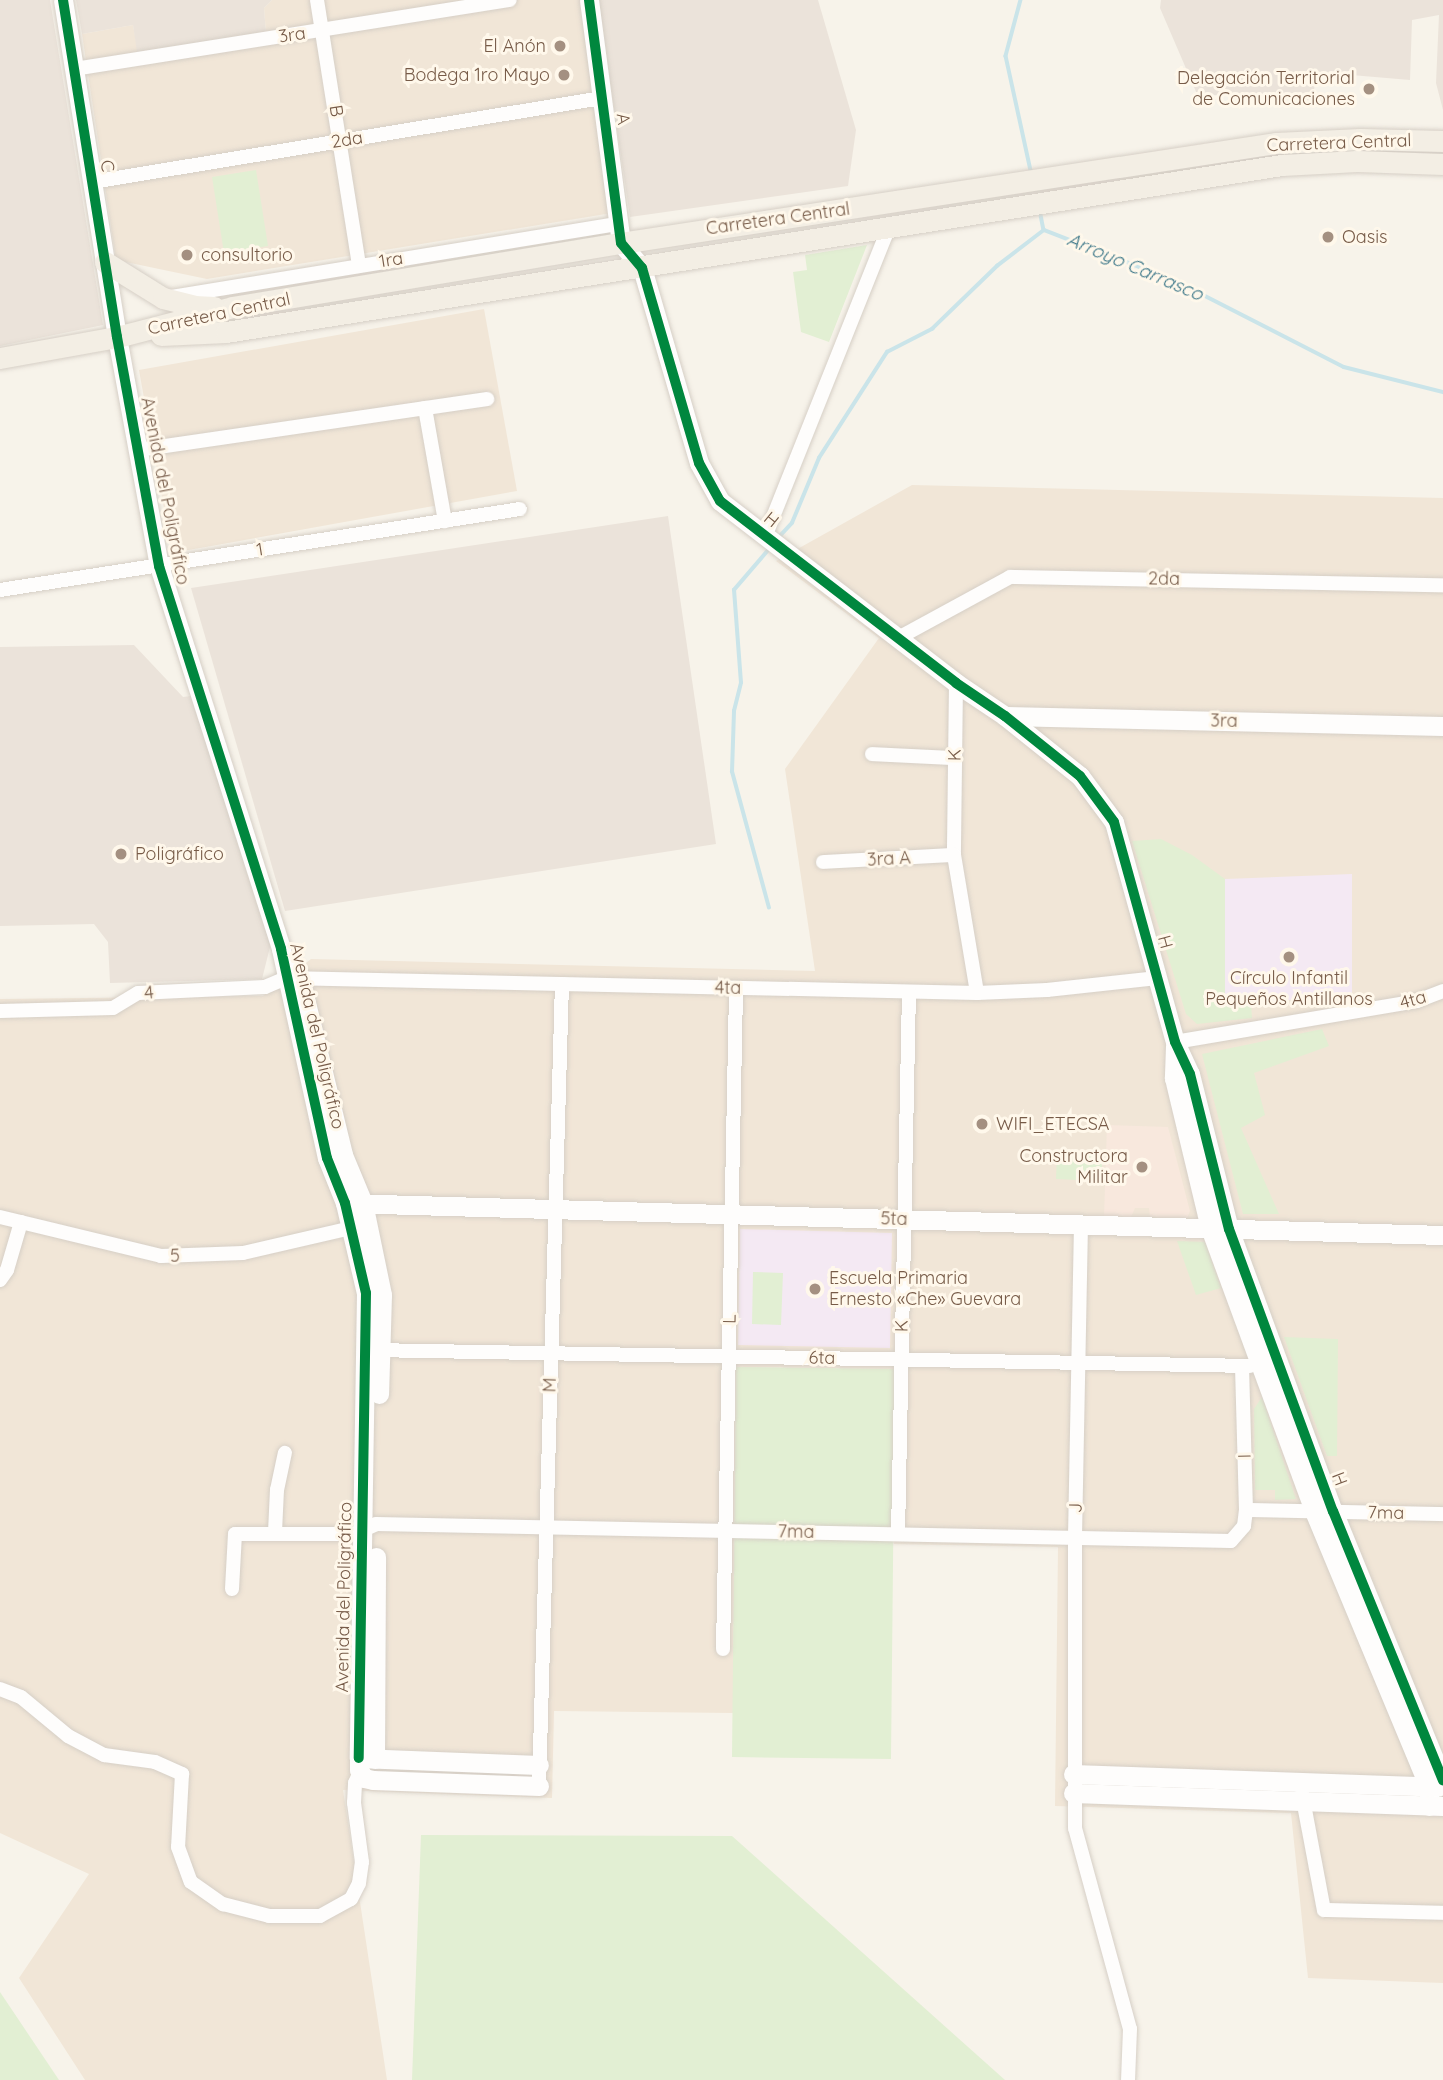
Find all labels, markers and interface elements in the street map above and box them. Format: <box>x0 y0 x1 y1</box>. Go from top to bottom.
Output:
street label: 3ra <box>277 22 307 48</box>
place label: El Anón <box>483 35 546 57</box>
marker: El Anón <box>552 38 568 54</box>
place label: Bodega 1ro Mayo <box>404 64 550 86</box>
marker: Bodega 1ro Mayo <box>556 67 572 83</box>
place label: Delegación Territorial de Comunicaciones <box>1177 68 1355 110</box>
marker: Delegación Territorial de Comunicaciones <box>1361 81 1377 97</box>
street label: B <box>324 104 348 118</box>
street label: A <box>611 112 635 126</box>
street label: 2da <box>330 127 364 153</box>
street label: Carretera Central <box>1266 130 1412 156</box>
street label: C <box>95 159 119 173</box>
street label: Carretera Central <box>705 198 851 240</box>
place label: Oasis <box>1342 226 1387 248</box>
water label: Arroyo Carrasco <box>1064 228 1206 306</box>
marker: Oasis <box>1320 229 1336 245</box>
place label: consultorio <box>201 244 293 266</box>
marker: consultorio <box>179 247 195 263</box>
street label: 1ra <box>377 247 405 273</box>
street label: Carretera Central <box>146 288 292 340</box>
street label: Avenida del Poligráfico <box>136 395 194 587</box>
street label: H <box>759 508 783 532</box>
street label: 1 <box>255 539 265 561</box>
street label: 2da <box>1148 568 1180 590</box>
street label: 3ra <box>1210 710 1238 732</box>
street label: K <box>944 749 966 761</box>
place label: Poligráfico <box>135 843 224 865</box>
marker: Poligráfico <box>113 846 129 862</box>
street label: 3ra A <box>867 847 911 871</box>
street label: H <box>1153 933 1177 951</box>
street label: Avenida del Poligráfico <box>285 941 349 1131</box>
marker: Círculo Infantil Pequeños Antillanos <box>1281 949 1297 965</box>
place label: Círculo Infantil Pequeños Antillanos <box>1205 968 1373 1010</box>
street label: 4ta <box>715 977 741 999</box>
street label: 4 <box>143 982 155 1004</box>
street label: 4ta <box>1397 986 1429 1014</box>
place label: WIFI_ETECSA <box>996 1113 1109 1135</box>
marker: WIFI_ETECSA <box>974 1116 990 1132</box>
place label: Constructora Militar <box>1019 1146 1128 1188</box>
marker: Constructora Militar <box>1134 1159 1150 1175</box>
street label: 5ta <box>880 1208 908 1230</box>
street label: 5 <box>170 1245 180 1267</box>
place label: Escuela Primaria Ernesto «Che» Guevara <box>829 1268 1021 1310</box>
marker: Escuela Primaria Ernesto «Che» Guevara <box>807 1281 823 1297</box>
street label: L <box>719 1314 741 1324</box>
street label: K <box>891 1320 913 1332</box>
street label: 6ta <box>808 1347 836 1369</box>
street label: M <box>539 1377 561 1393</box>
street label: I <box>1234 1454 1256 1458</box>
street label: H <box>1327 1469 1351 1489</box>
street label: Avenida del Poligráfico <box>332 1502 356 1692</box>
street label: 7ma <box>1368 1502 1404 1524</box>
street label: J <box>1065 1503 1087 1513</box>
street label: 7ma <box>778 1521 814 1543</box>

